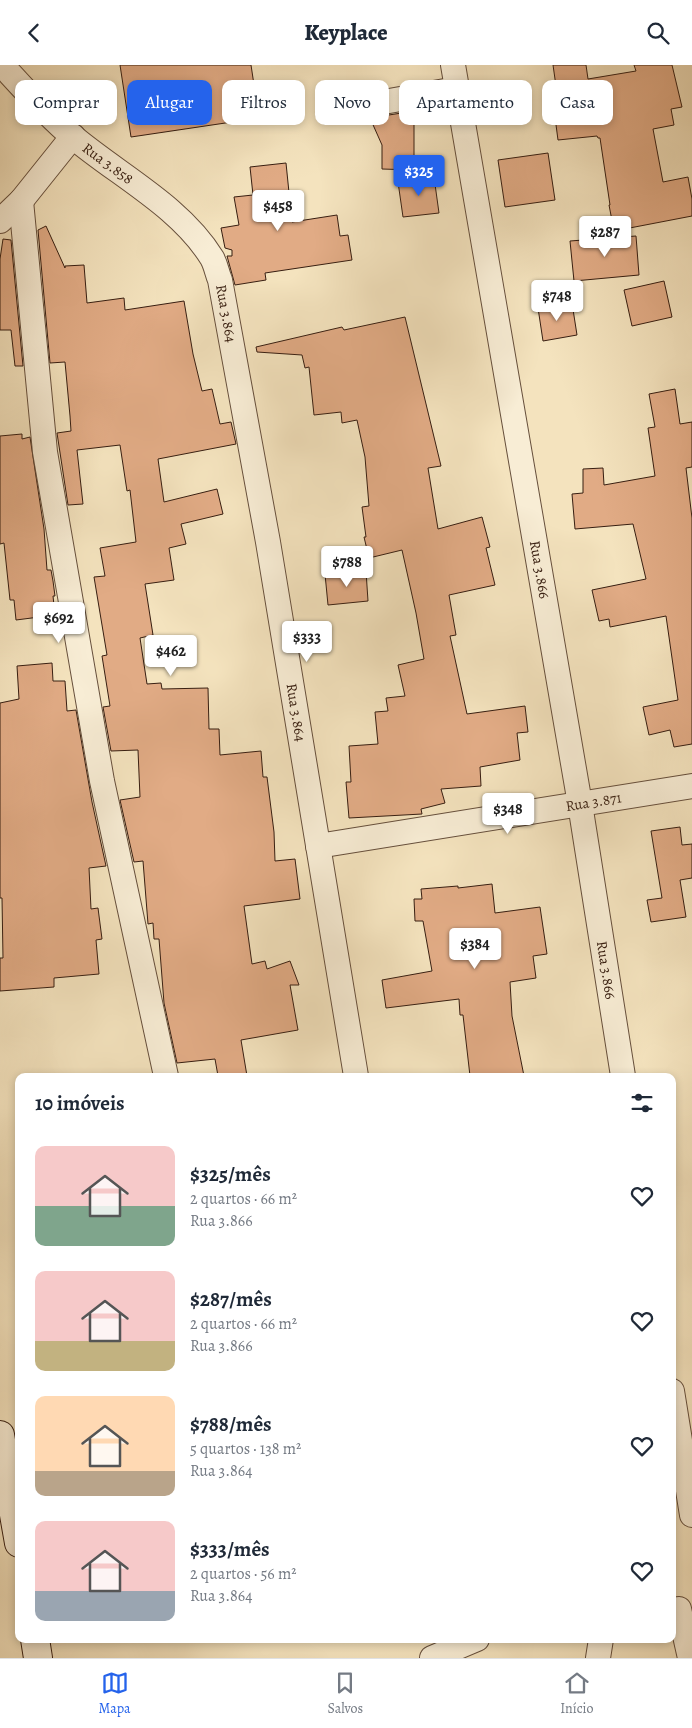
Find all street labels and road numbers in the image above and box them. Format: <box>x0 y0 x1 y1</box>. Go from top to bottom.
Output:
street label: Rua 3.858 <box>78 138 138 189</box>
street label: Rua 3.864 <box>211 283 241 344</box>
street label: Rua 3.866 <box>525 539 555 600</box>
street label: Rua 3.864 <box>281 682 311 743</box>
street label: Rua 3.871 <box>564 787 623 816</box>
street label: Rua 3.866 <box>592 939 621 1001</box>

